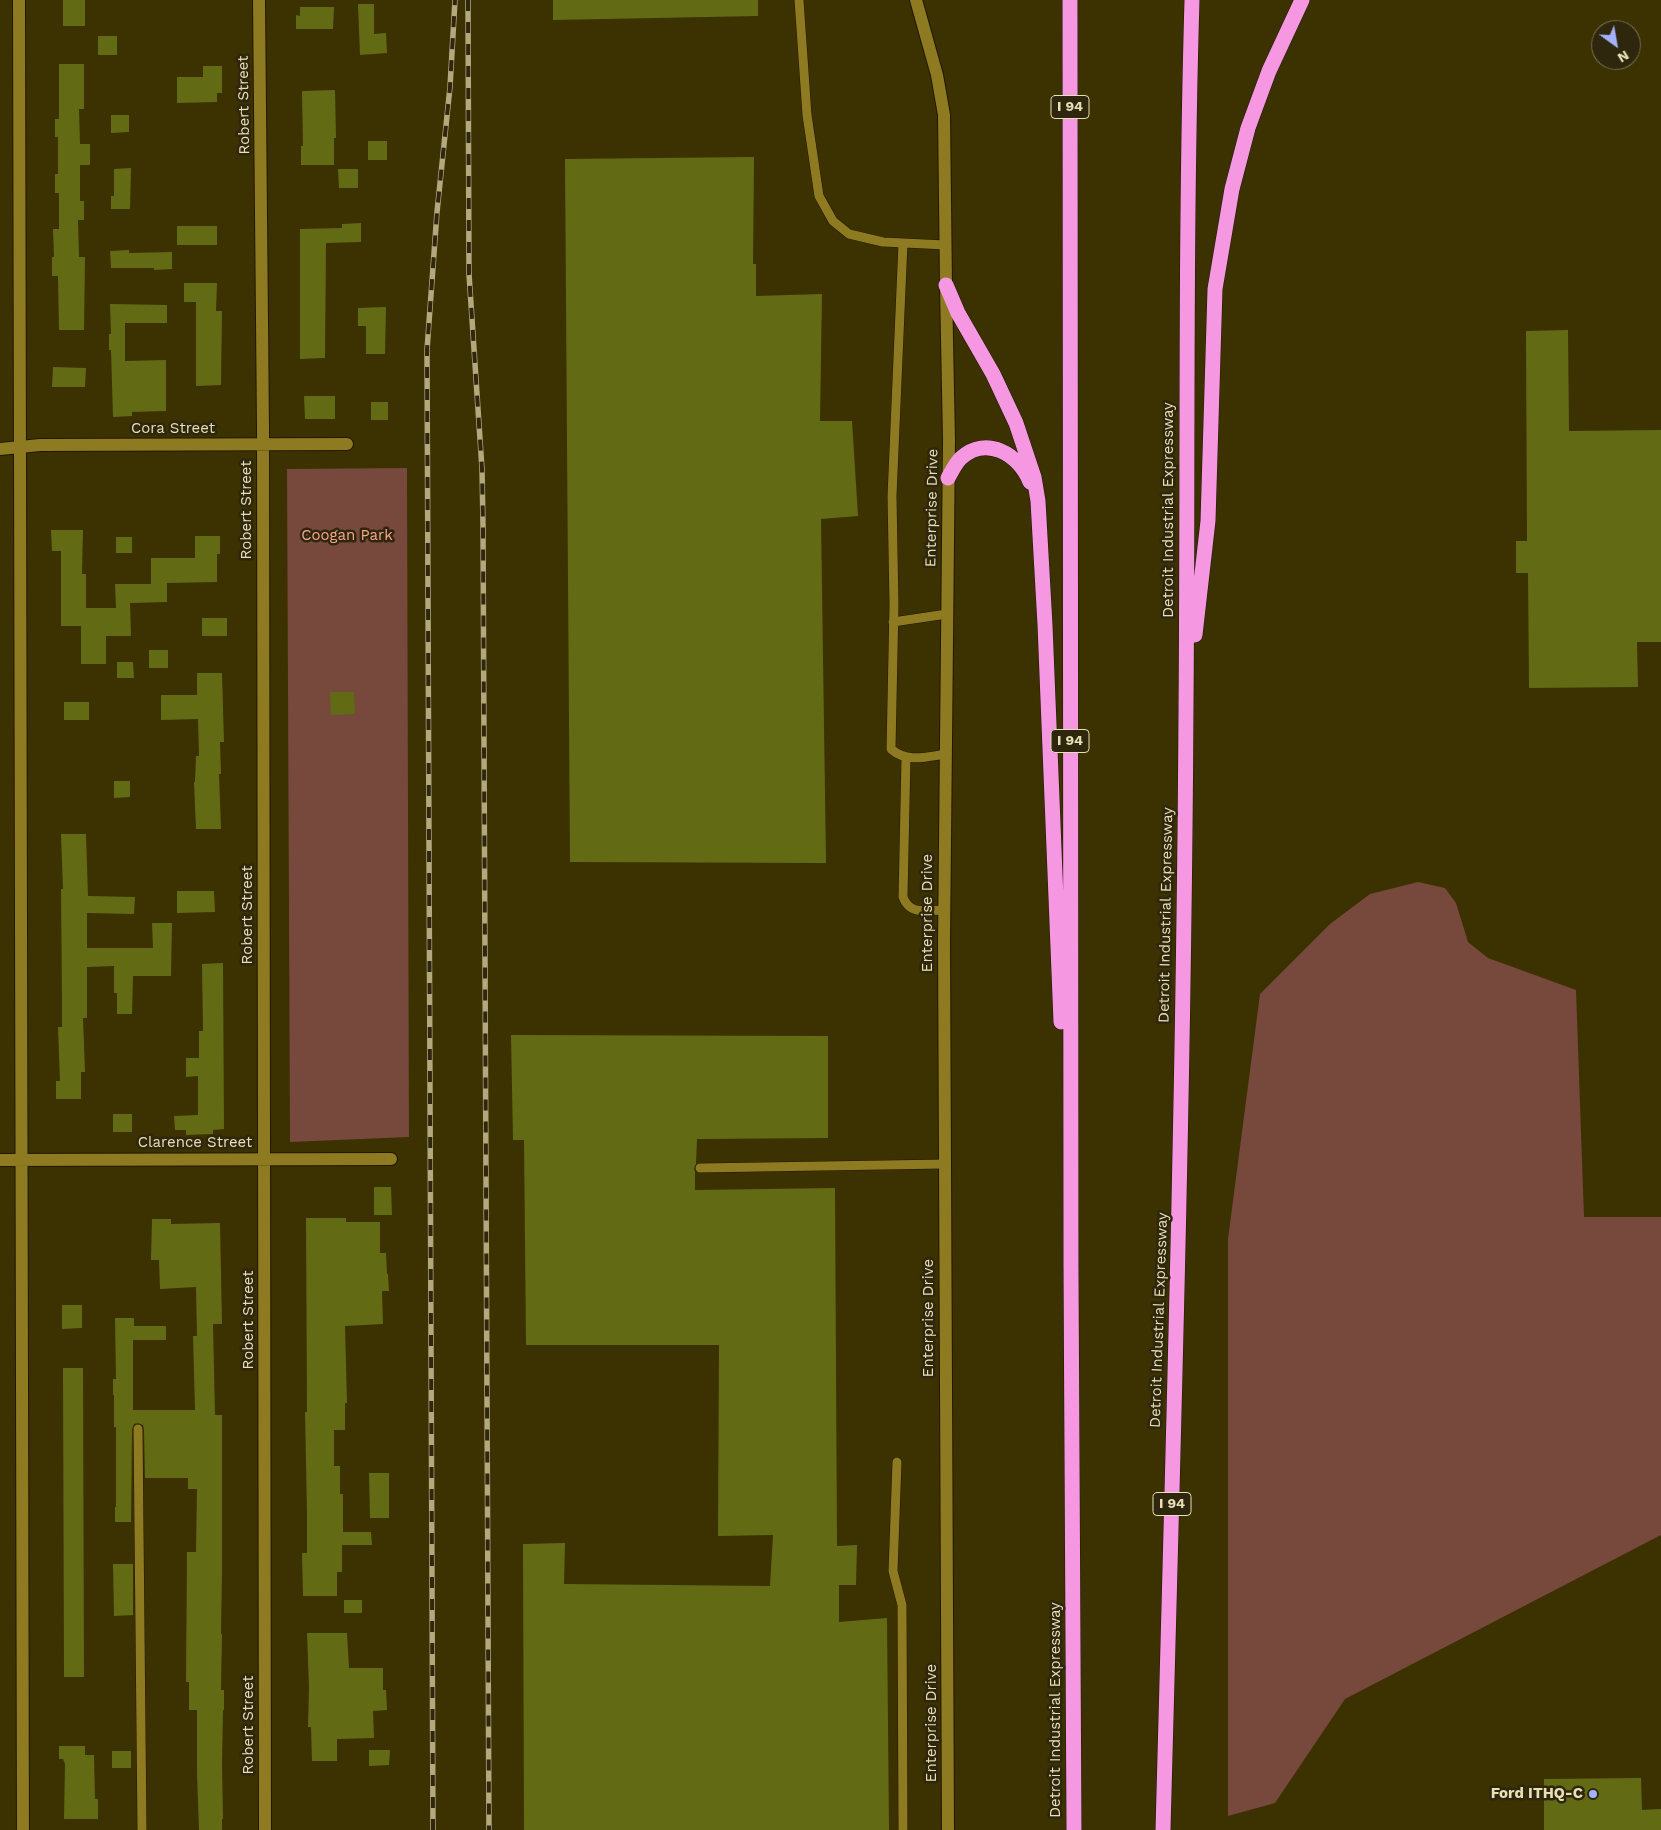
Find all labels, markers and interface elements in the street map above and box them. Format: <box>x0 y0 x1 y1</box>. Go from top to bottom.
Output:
north arrow <box>1591 20 1641 70</box>
text: N <box>1615 47 1632 66</box>
street label: Robert Street <box>234 55 254 155</box>
road number: I 94 <box>1051 95 1089 118</box>
street label: Detroit Industrial Expressway <box>1160 402 1178 618</box>
street label: Cora Street <box>131 420 215 438</box>
street label: Enterprise Drive <box>922 449 942 567</box>
street label: Robert Street <box>238 461 256 559</box>
park label: Coogan Park <box>301 527 393 545</box>
road number: I 94 <box>1051 729 1089 752</box>
street label: Detroit Industrial Expressway <box>1155 807 1177 1023</box>
street label: Enterprise Drive <box>919 854 937 972</box>
street label: Robert Street <box>239 866 257 964</box>
street label: Clarence Street <box>138 1134 252 1152</box>
street label: Detroit Industrial Expressway <box>1146 1212 1172 1428</box>
street label: Enterprise Drive <box>920 1259 938 1377</box>
street label: Robert Street <box>240 1271 258 1369</box>
road number: I 94 <box>1153 1492 1191 1516</box>
street label: Detroit Industrial Expressway <box>1047 1602 1065 1818</box>
street label: Enterprise Drive <box>923 1664 941 1782</box>
street label: Robert Street <box>240 1676 258 1774</box>
place label: Ford ITHQ-C <box>1491 1785 1583 1803</box>
marker: Ford ITHQ-C <box>1587 1788 1599 1800</box>

